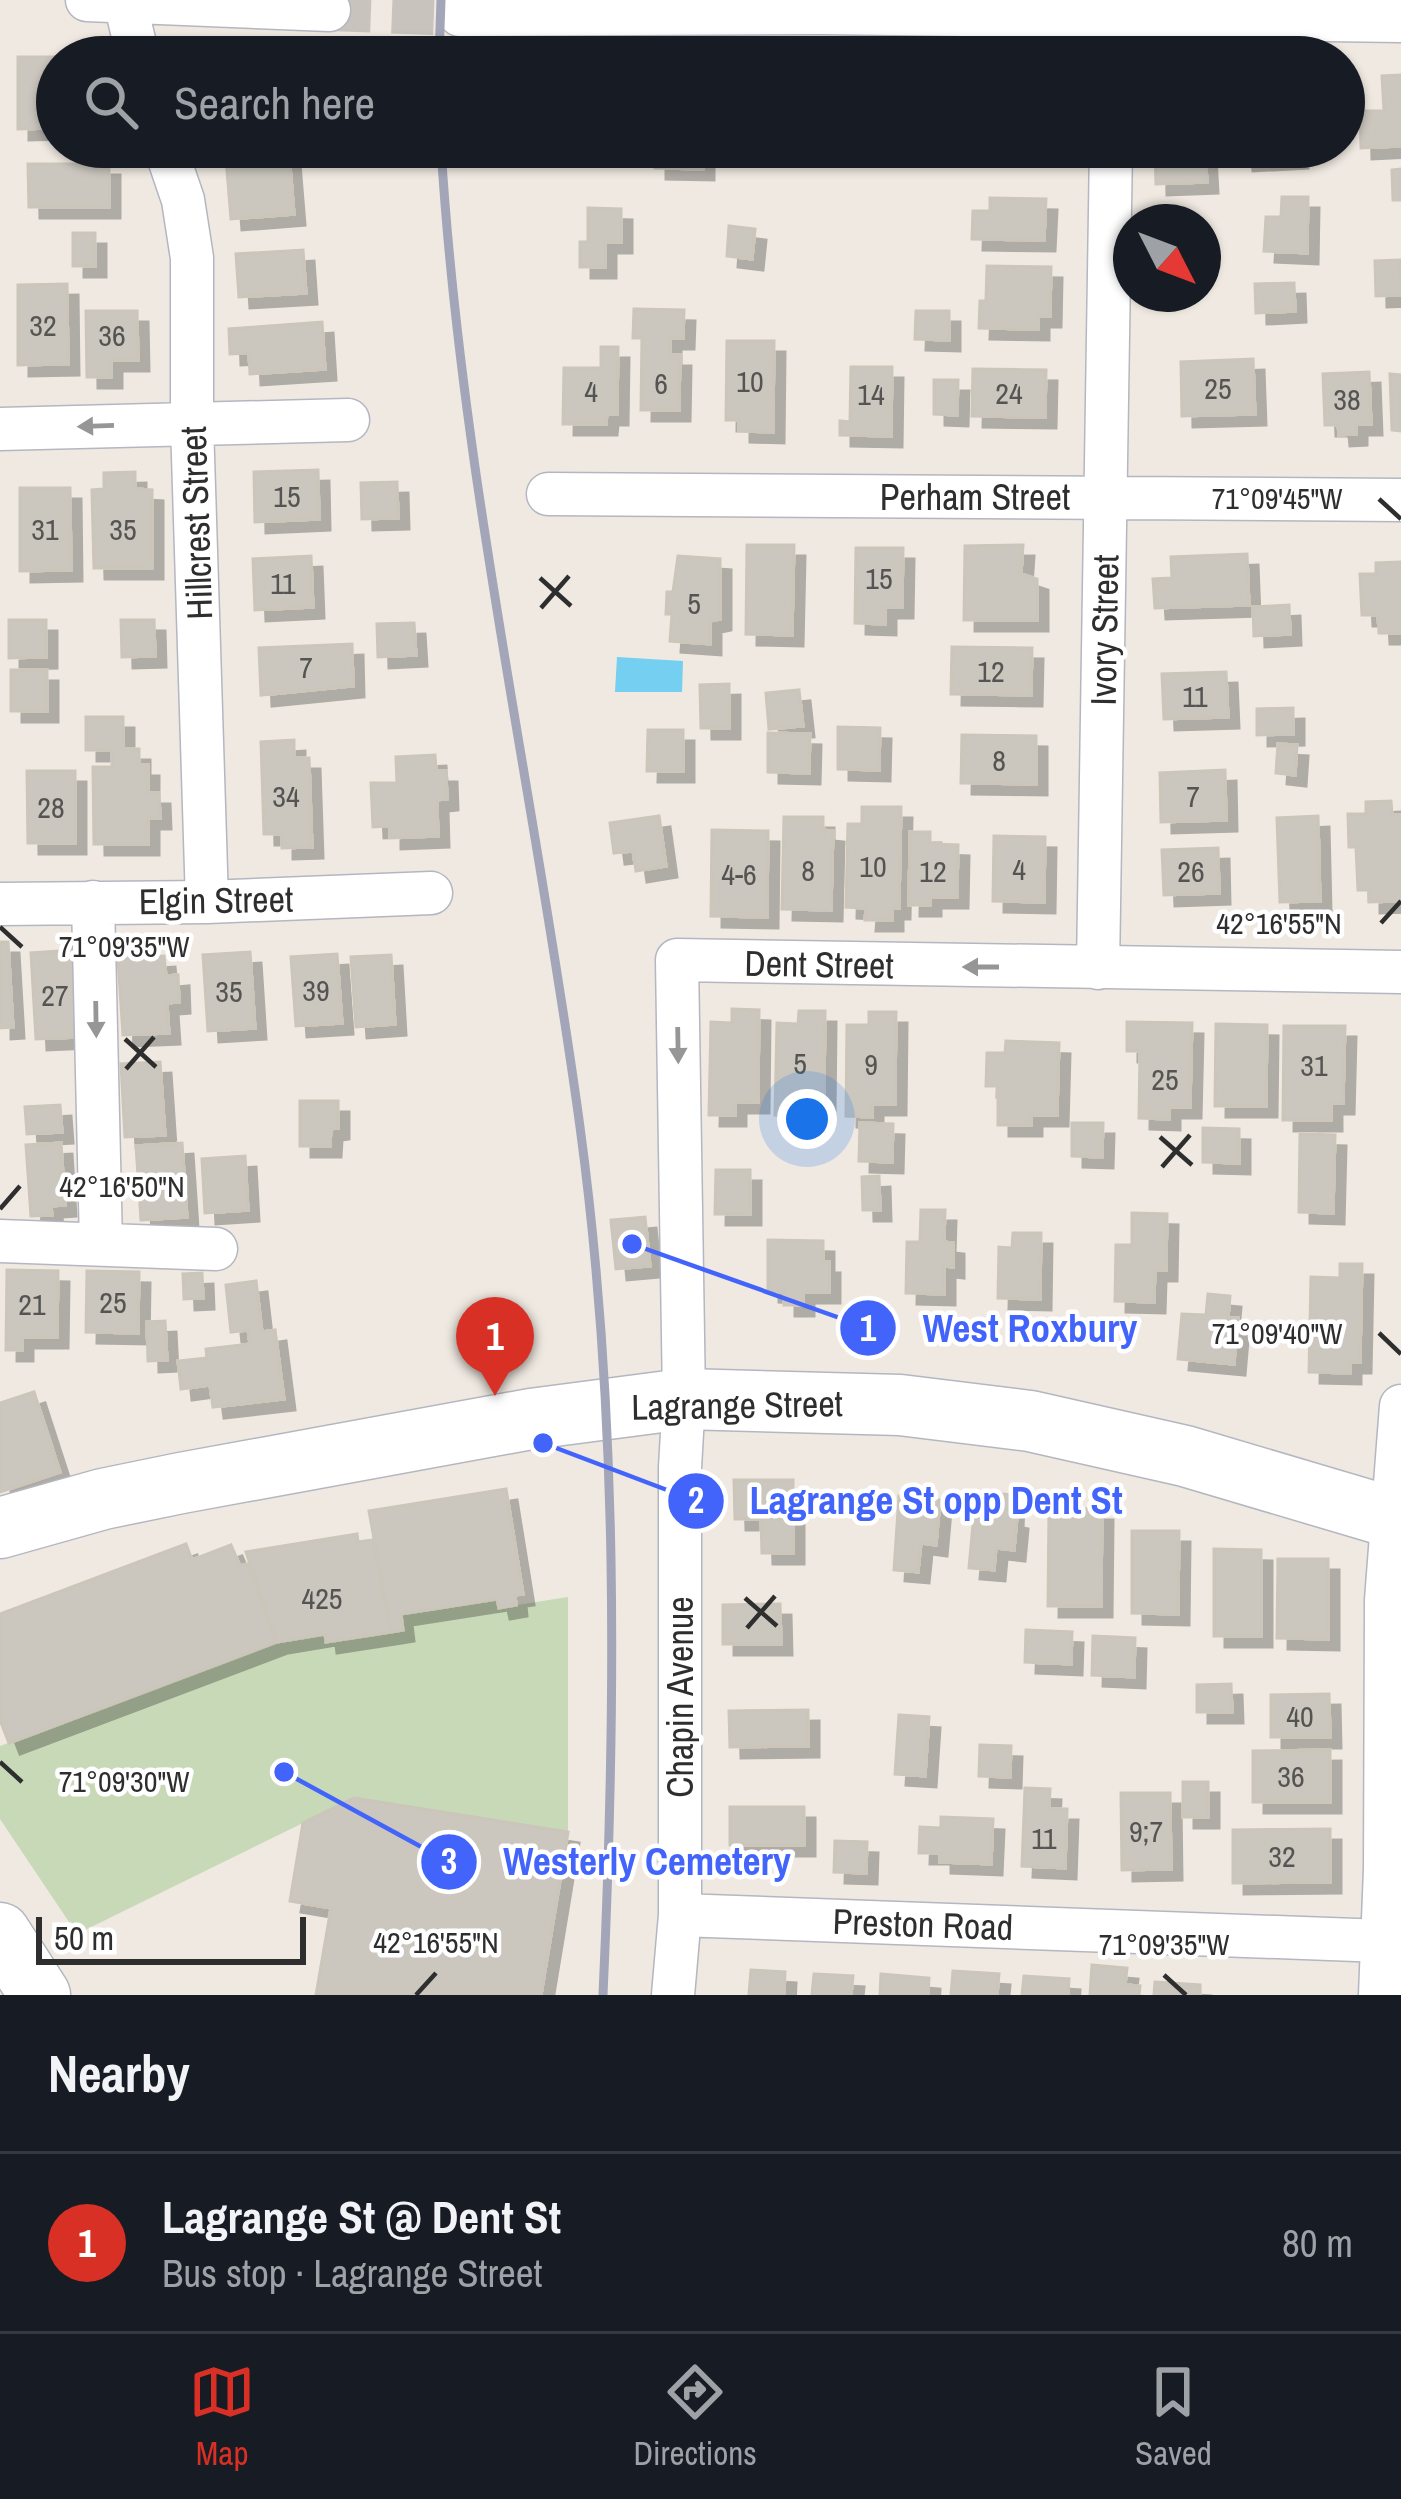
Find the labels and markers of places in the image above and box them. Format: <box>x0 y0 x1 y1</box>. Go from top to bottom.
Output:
callout: West Roxbury <box>838 1291 1161 1366</box>
pin: 1 <box>456 1297 534 1396</box>
callout: Lagrange St opp Dent St <box>666 1463 1147 1538</box>
callout: Westerly Cemetery <box>419 1824 814 1899</box>

